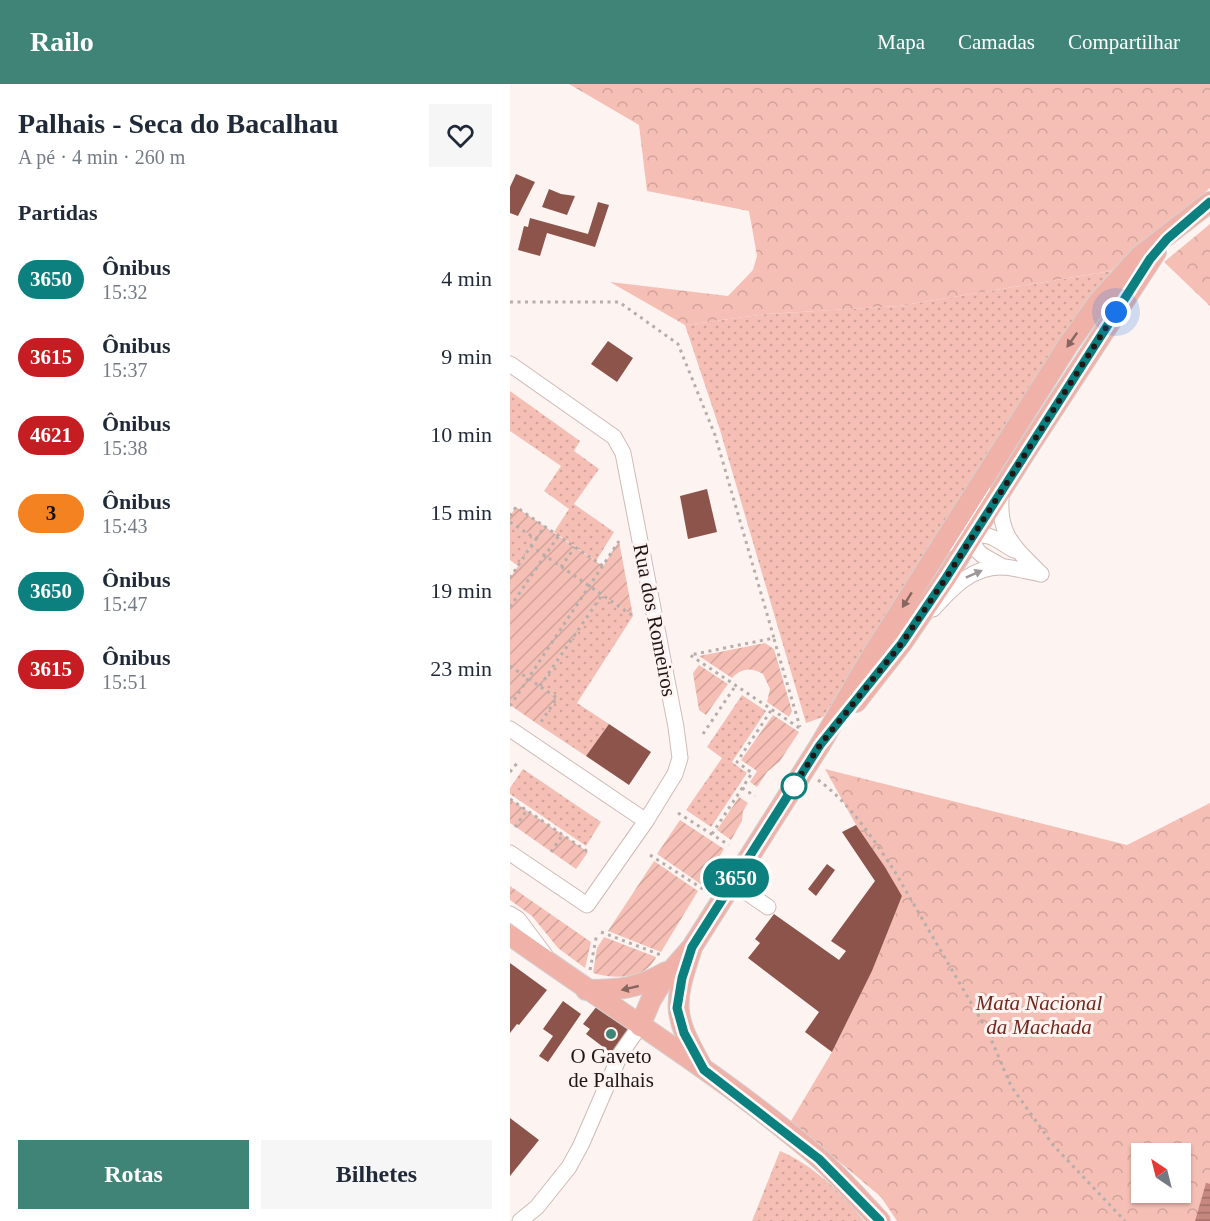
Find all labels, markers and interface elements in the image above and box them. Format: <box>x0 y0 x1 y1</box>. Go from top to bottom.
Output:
text: Railo <box>30 26 94 57</box>
text: Mapa <box>877 30 925 54</box>
text: Camadas <box>958 30 1035 54</box>
text: Compartilhar <box>1068 30 1180 54</box>
button: heart <box>429 104 492 167</box>
text: Palhais - Seca do Bacalhau <box>18 108 338 139</box>
text: A pé · 4 min · 260 m <box>18 146 185 168</box>
text: Partidas <box>18 200 97 225</box>
text: Ônibus <box>102 255 171 280</box>
text: 4 min <box>441 266 492 291</box>
text: 3650 <box>30 267 72 291</box>
text: 15:32 <box>102 281 148 303</box>
your location <box>1101 297 1131 327</box>
one-way arrow <box>1066 331 1078 347</box>
text: Ônibus <box>102 333 171 358</box>
text: 9 min <box>441 344 492 369</box>
text: 3615 <box>30 345 72 369</box>
text: 15:37 <box>102 359 148 381</box>
text: Ônibus <box>102 411 171 436</box>
text: 10 min <box>430 422 492 447</box>
text: 4621 <box>30 423 72 447</box>
text: 15:38 <box>102 437 148 459</box>
text: Ônibus <box>102 489 171 514</box>
text: 15 min <box>430 500 492 525</box>
text: 3 <box>46 501 56 525</box>
text: 15:43 <box>102 515 148 537</box>
street label: Rua dos Romeiros <box>628 542 682 698</box>
text: Ônibus <box>102 567 171 592</box>
one-way arrow <box>965 569 983 579</box>
text: 19 min <box>430 578 492 603</box>
text: 3650 <box>30 579 72 603</box>
one-way arrow <box>902 591 913 608</box>
text: 15:47 <box>102 593 148 615</box>
text: Ônibus <box>102 645 171 670</box>
text: 23 min <box>430 656 492 681</box>
text: 3615 <box>30 657 72 681</box>
text: 15:51 <box>102 671 148 693</box>
unlabelled marker <box>781 773 807 799</box>
line badge: 3650 <box>694 858 778 898</box>
text: 3650 <box>715 866 757 890</box>
one-way arrow <box>621 983 639 993</box>
park label: Mata Nacional da Machada <box>975 991 1102 1039</box>
marker: O Gaveto de Palhais <box>604 1027 618 1041</box>
place label: O Gaveto de Palhais <box>568 1044 654 1092</box>
button: Rotas <box>18 1140 249 1209</box>
button: Bilhetes <box>261 1140 492 1209</box>
north arrow <box>1131 1143 1191 1203</box>
map controls <box>1131 1143 1191 1203</box>

